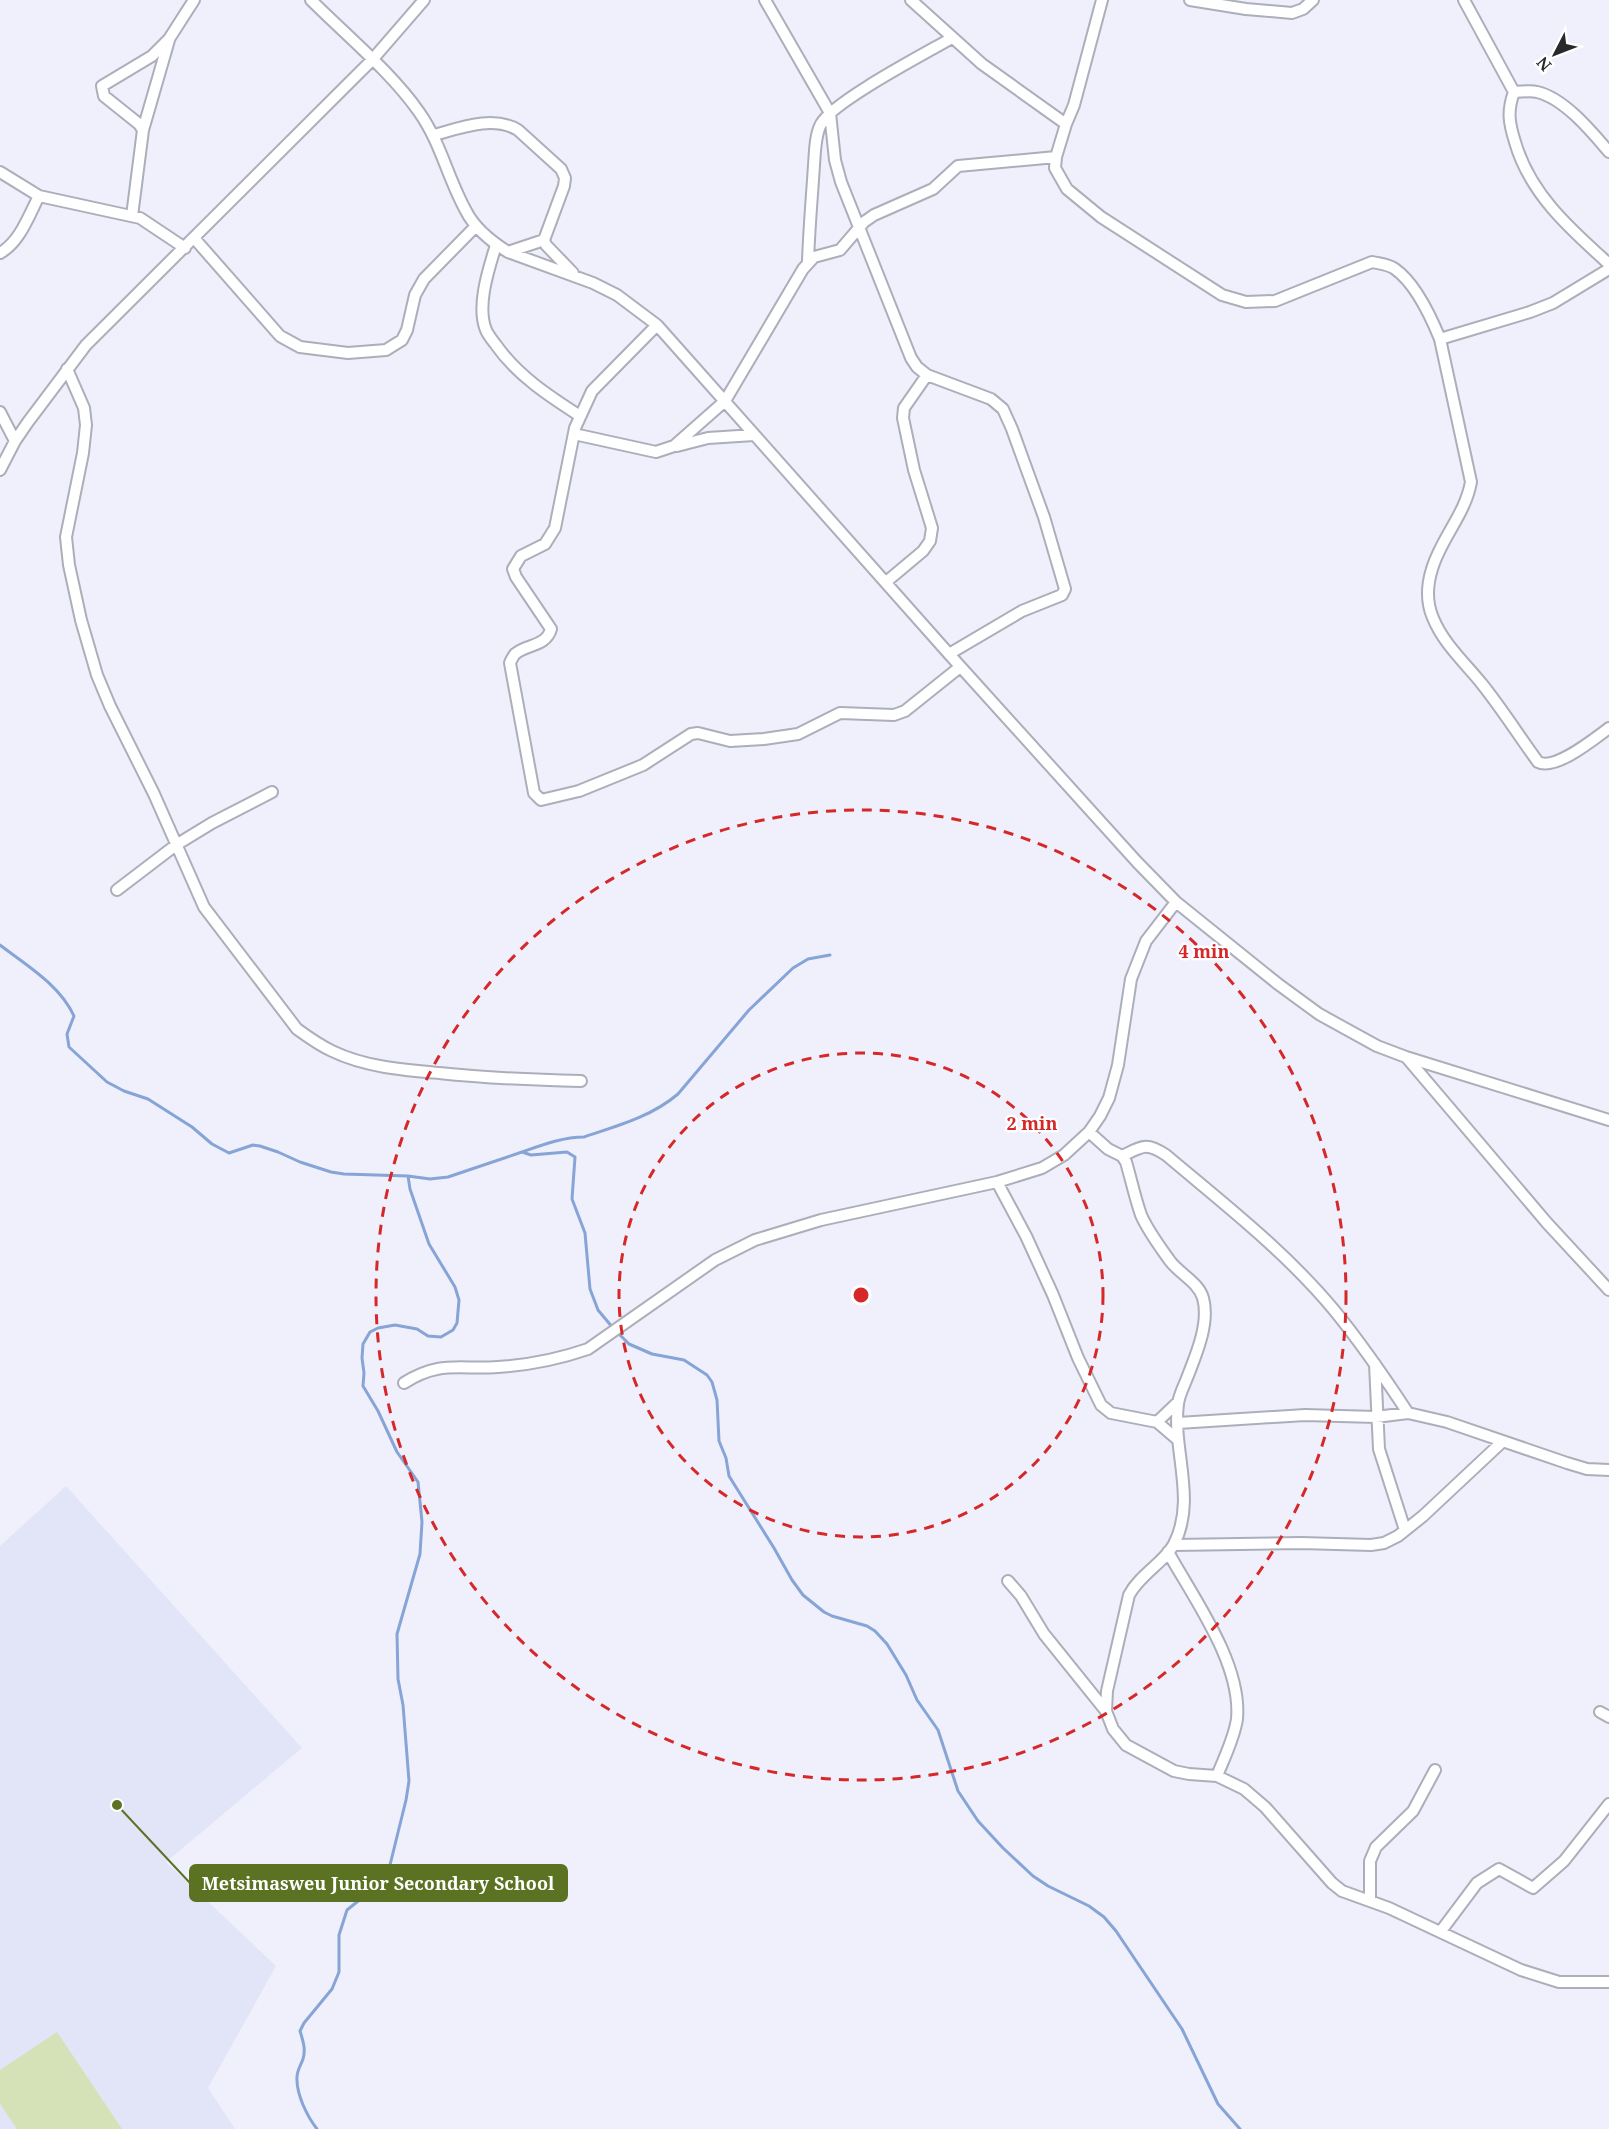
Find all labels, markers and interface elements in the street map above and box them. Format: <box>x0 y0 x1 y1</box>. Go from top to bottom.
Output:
north arrow <box>1525 24 1585 84</box>
text: N <box>1531 52 1556 76</box>
text: 4 min <box>1179 939 1229 963</box>
text: 2 min <box>1007 1111 1057 1135</box>
centre of rings <box>851 1285 871 1305</box>
callout: Metsimasweu Junior Secondary School <box>190 1865 567 1901</box>
text: Metsimasweu Junior Secondary School <box>202 1871 555 1895</box>

